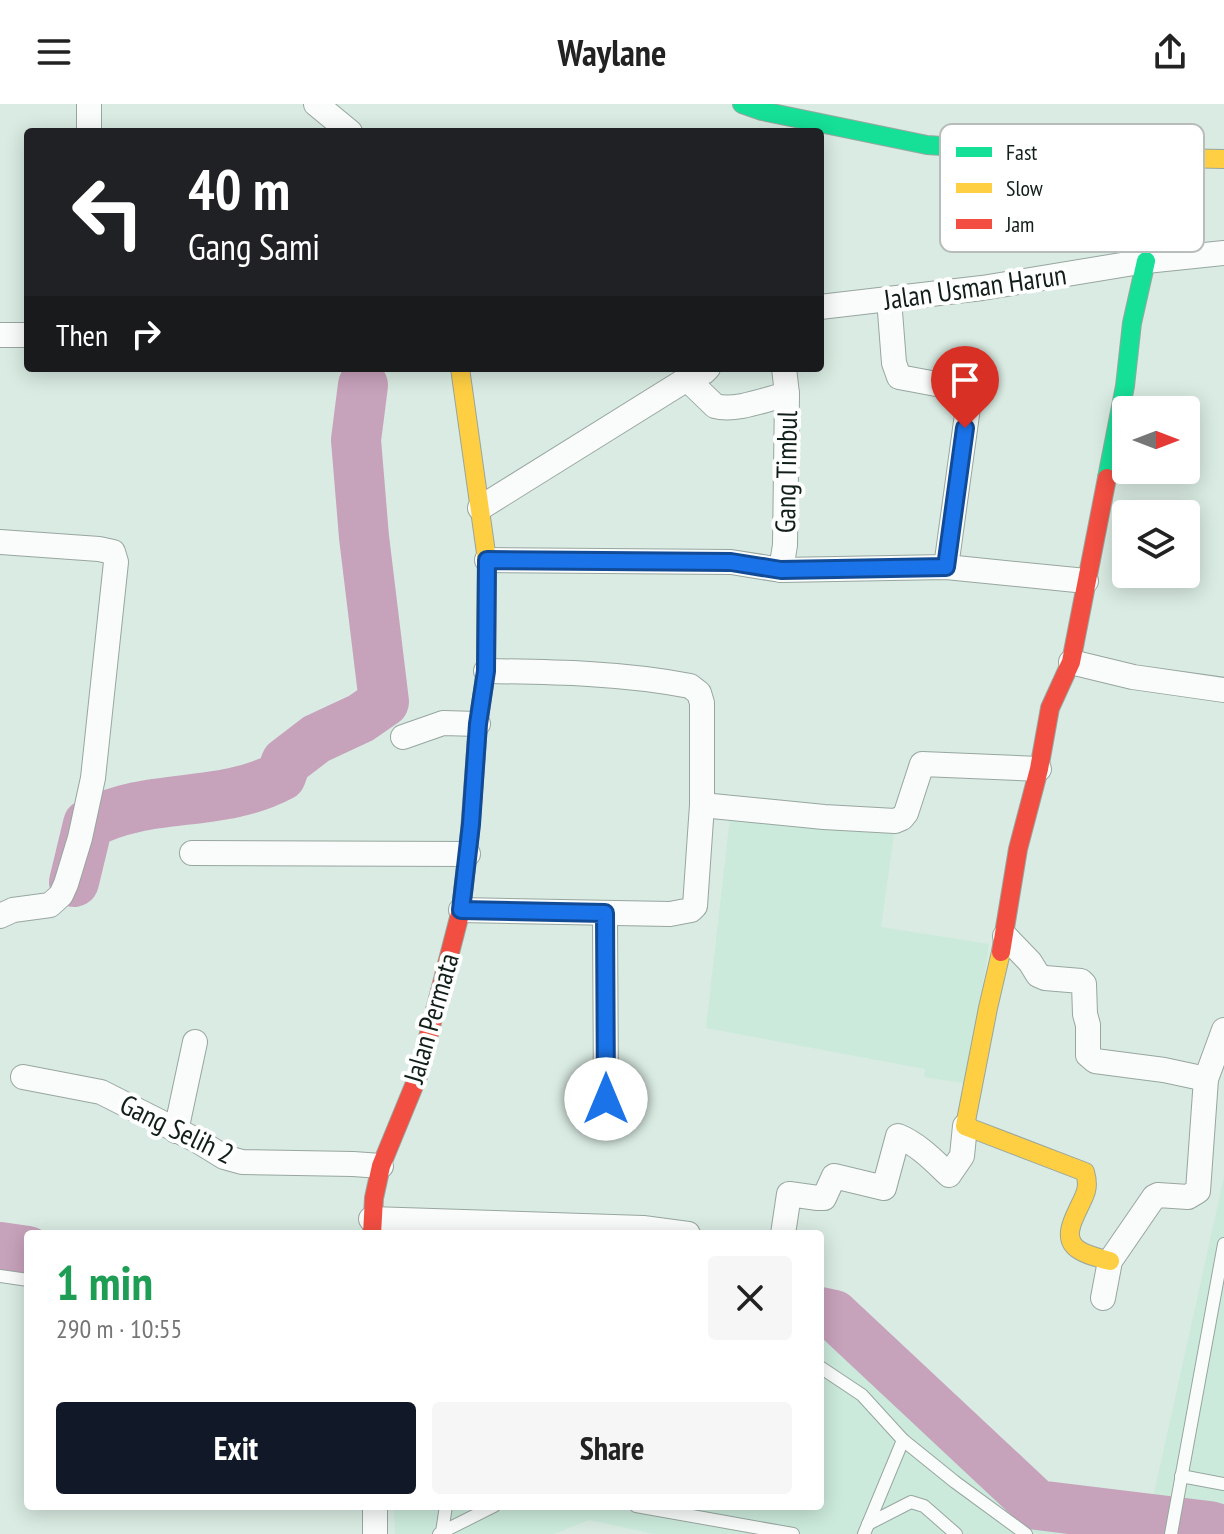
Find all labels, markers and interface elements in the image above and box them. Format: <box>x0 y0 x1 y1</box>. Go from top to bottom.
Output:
text: Waylane <box>558 29 666 76</box>
icon: menu <box>32 30 76 74</box>
icon: share <box>1148 30 1192 74</box>
legend <box>940 124 1204 252</box>
text: Fast <box>1006 138 1037 166</box>
text: 40 m <box>188 153 290 225</box>
icon: left <box>56 160 160 264</box>
text: Slow <box>1006 174 1043 202</box>
text: Jam <box>1005 210 1034 238</box>
text: Gang Sami <box>188 223 320 270</box>
street label: Jalan Usman Harun <box>880 255 1069 318</box>
icon: right <box>124 312 168 356</box>
text: Then <box>56 315 108 354</box>
pin <box>931 346 999 428</box>
icon: arrive <box>943 358 987 402</box>
north arrow <box>1112 396 1200 484</box>
map controls <box>1112 396 1200 588</box>
street label: Gang Timbul <box>766 410 805 533</box>
button: layers <box>1112 500 1200 588</box>
street label: Jalan Permata <box>394 949 467 1088</box>
position arrow <box>564 1057 648 1141</box>
street label: Gang Selih 2 <box>114 1085 240 1172</box>
text: 1 min <box>56 1251 153 1313</box>
button: close <box>708 1256 792 1340</box>
text: 290 m · 10:55 <box>56 1312 182 1345</box>
button: Exit <box>56 1402 416 1494</box>
button: Share <box>432 1402 792 1494</box>

